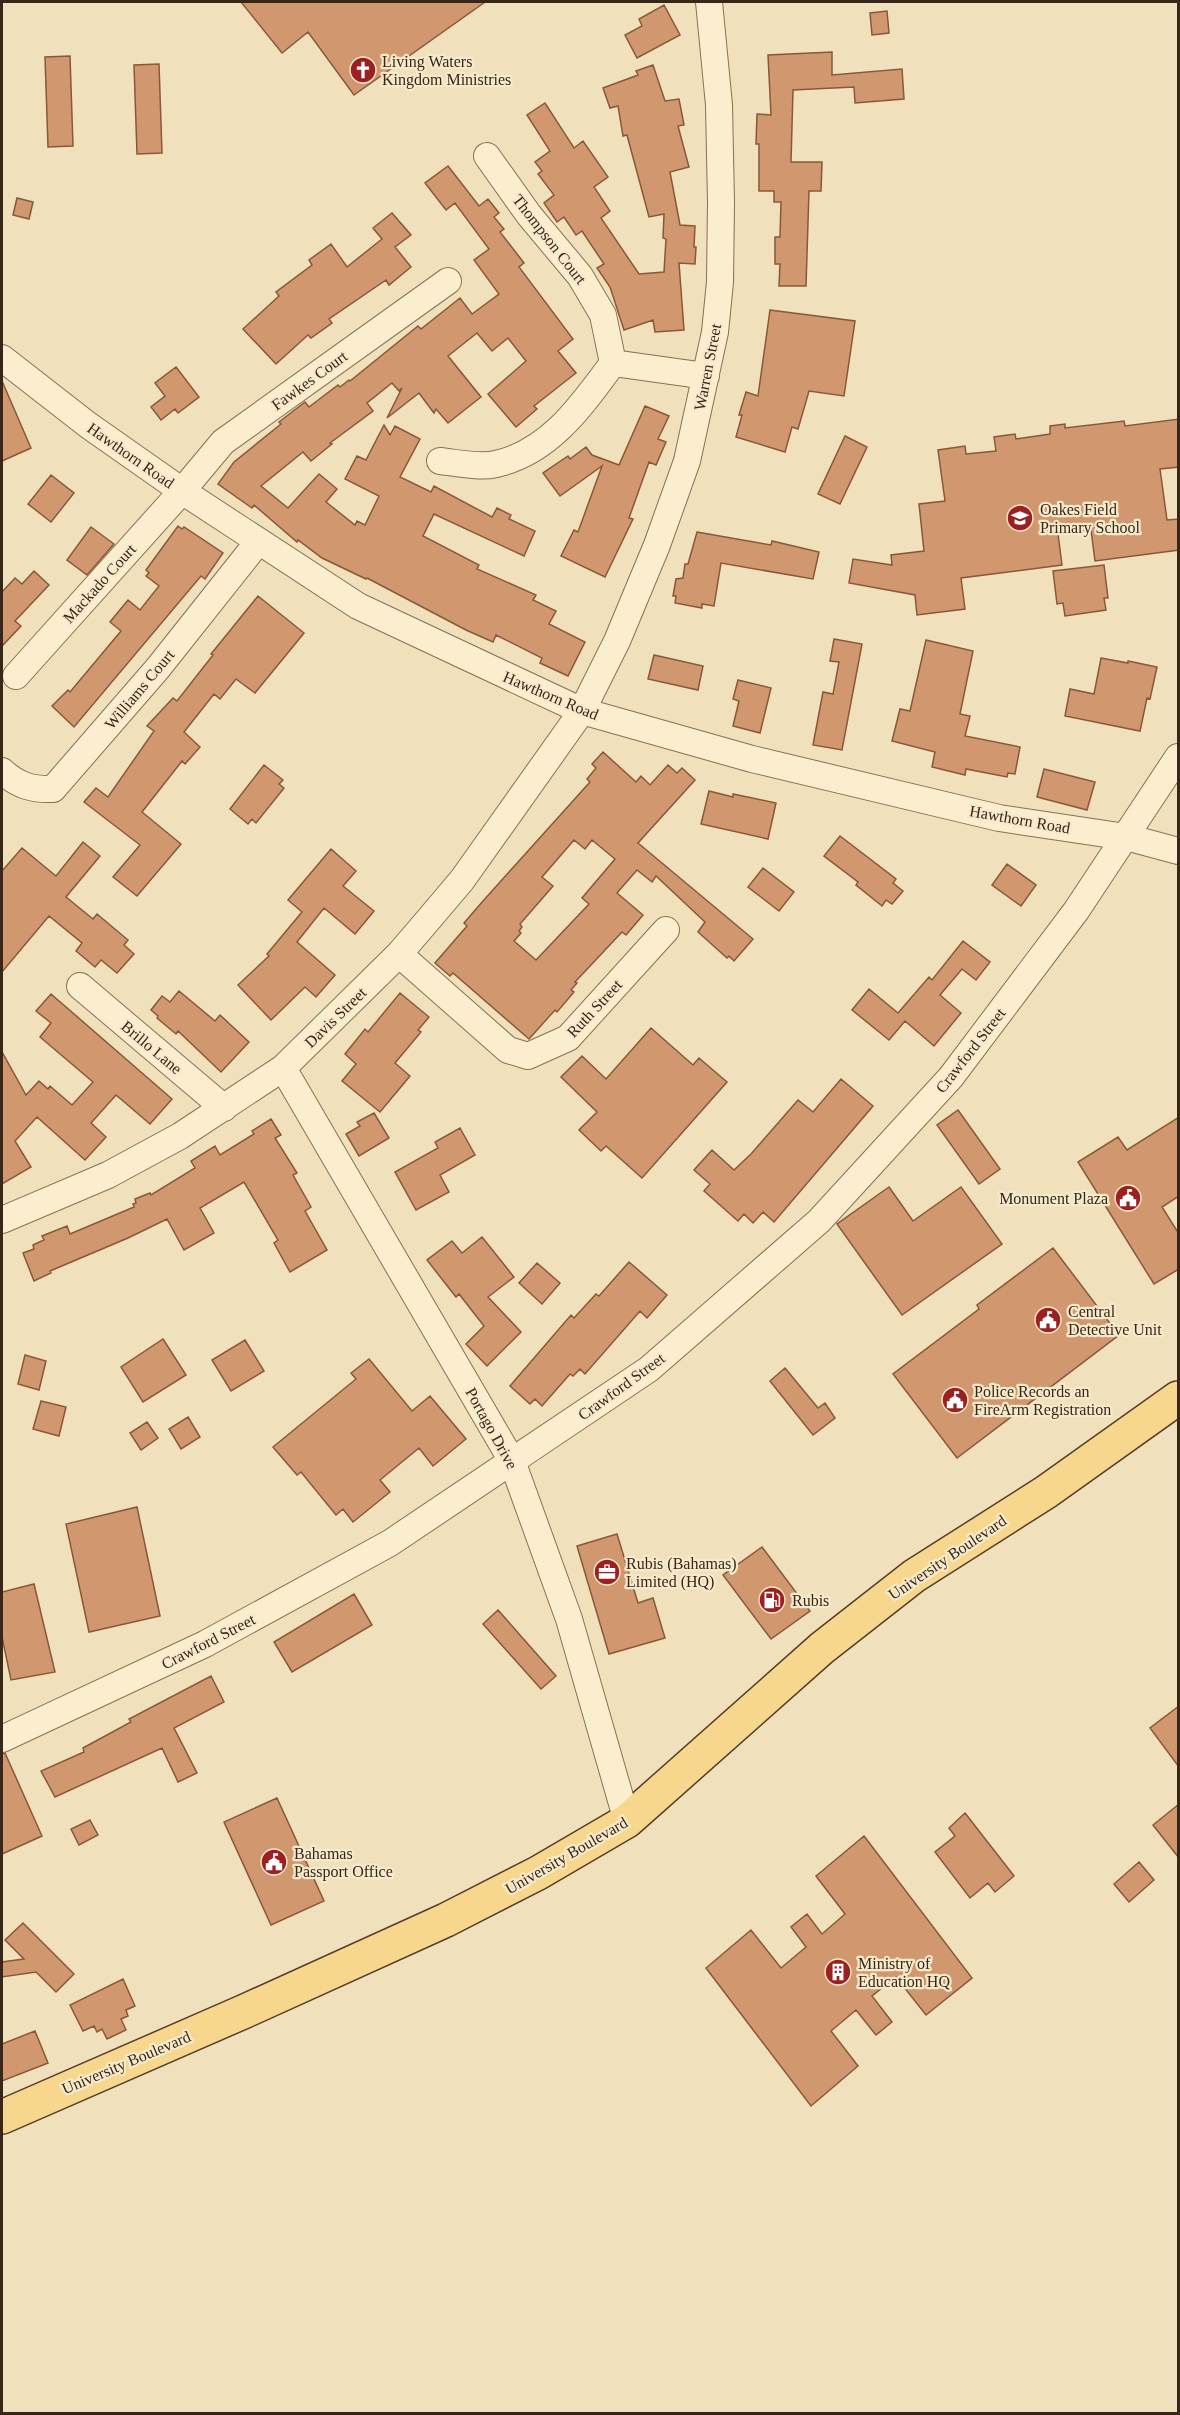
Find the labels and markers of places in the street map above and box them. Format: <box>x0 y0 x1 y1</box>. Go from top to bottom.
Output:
place label: Living Waters Kingdom Ministries <box>382 53 511 89</box>
church icon: Living Waters Kingdom Ministries <box>348 55 378 85</box>
place label: Oakes Field Primary School <box>1040 501 1141 537</box>
school or university icon: Oakes Field Primary School <box>1005 503 1035 533</box>
public building icon: Monument Plaza <box>1113 1183 1143 1213</box>
place label: Monument Plaza <box>999 1190 1108 1207</box>
place label: Central Detective Unit <box>1068 1303 1162 1338</box>
public building icon: Central Detective Unit <box>1033 1305 1063 1335</box>
place label: Police Records an FireArm Registration <box>974 1383 1111 1419</box>
public building icon: Police Records an FireArm Registration <box>940 1385 970 1415</box>
place label: Rubis (Bahamas) Limited (HQ) <box>626 1555 737 1591</box>
office icon: Rubis (Bahamas) Limited (HQ) <box>592 1557 622 1587</box>
fuel station icon: Rubis <box>757 1585 787 1615</box>
place label: Rubis <box>792 1592 829 1609</box>
place label: Bahamas Passport Office <box>294 1845 393 1881</box>
public building icon: Bahamas Passport Office <box>259 1847 289 1877</box>
place label: Ministry of Education HQ <box>858 1955 950 1990</box>
building icon: Ministry of Education HQ <box>823 1957 853 1987</box>

